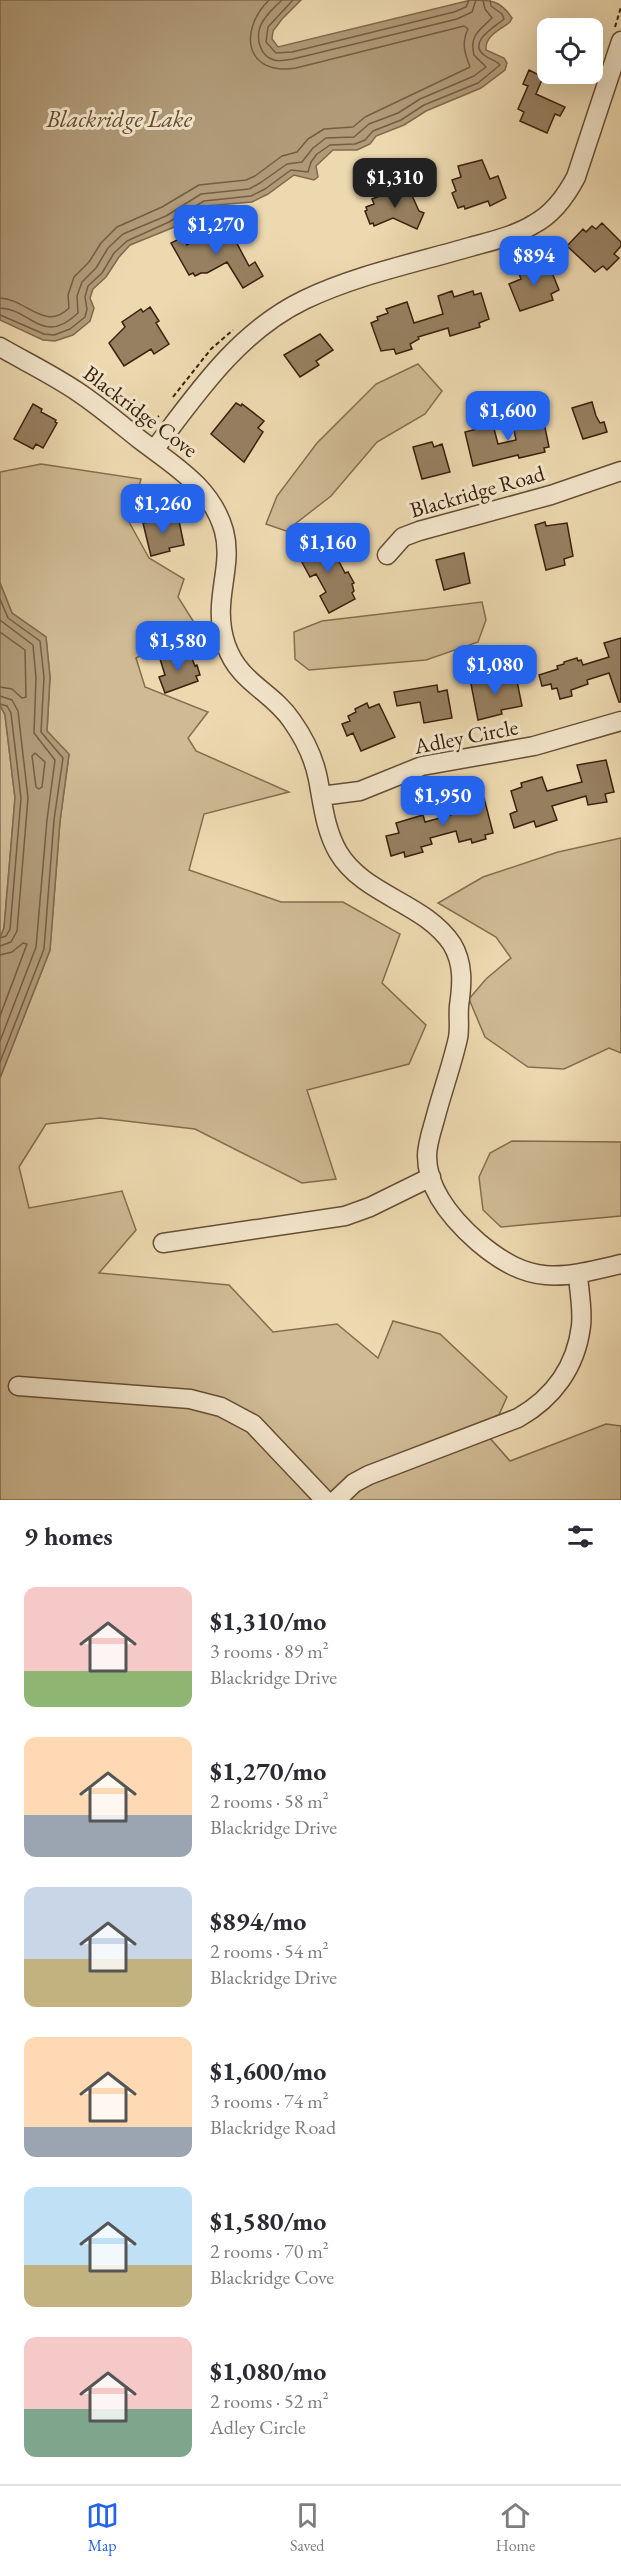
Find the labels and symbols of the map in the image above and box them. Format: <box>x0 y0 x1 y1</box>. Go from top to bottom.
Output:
water label: Blackridge Lake <box>45 103 193 134</box>
pin: $1,310 <box>346 158 444 209</box>
pin: $1,270 <box>167 205 265 256</box>
pin: $894 <box>498 236 570 287</box>
street label: Blackridge Cove <box>77 359 204 464</box>
pin: $1,600 <box>459 391 557 442</box>
street label: Blackridge Road <box>406 458 549 525</box>
pin: $1,260 <box>114 484 212 535</box>
pin: $1,160 <box>279 523 377 574</box>
pin: $1,580 <box>129 621 227 672</box>
pin: $1,080 <box>446 645 544 696</box>
street label: Adley Circle <box>411 712 521 761</box>
pin: $1,950 <box>394 776 492 827</box>

